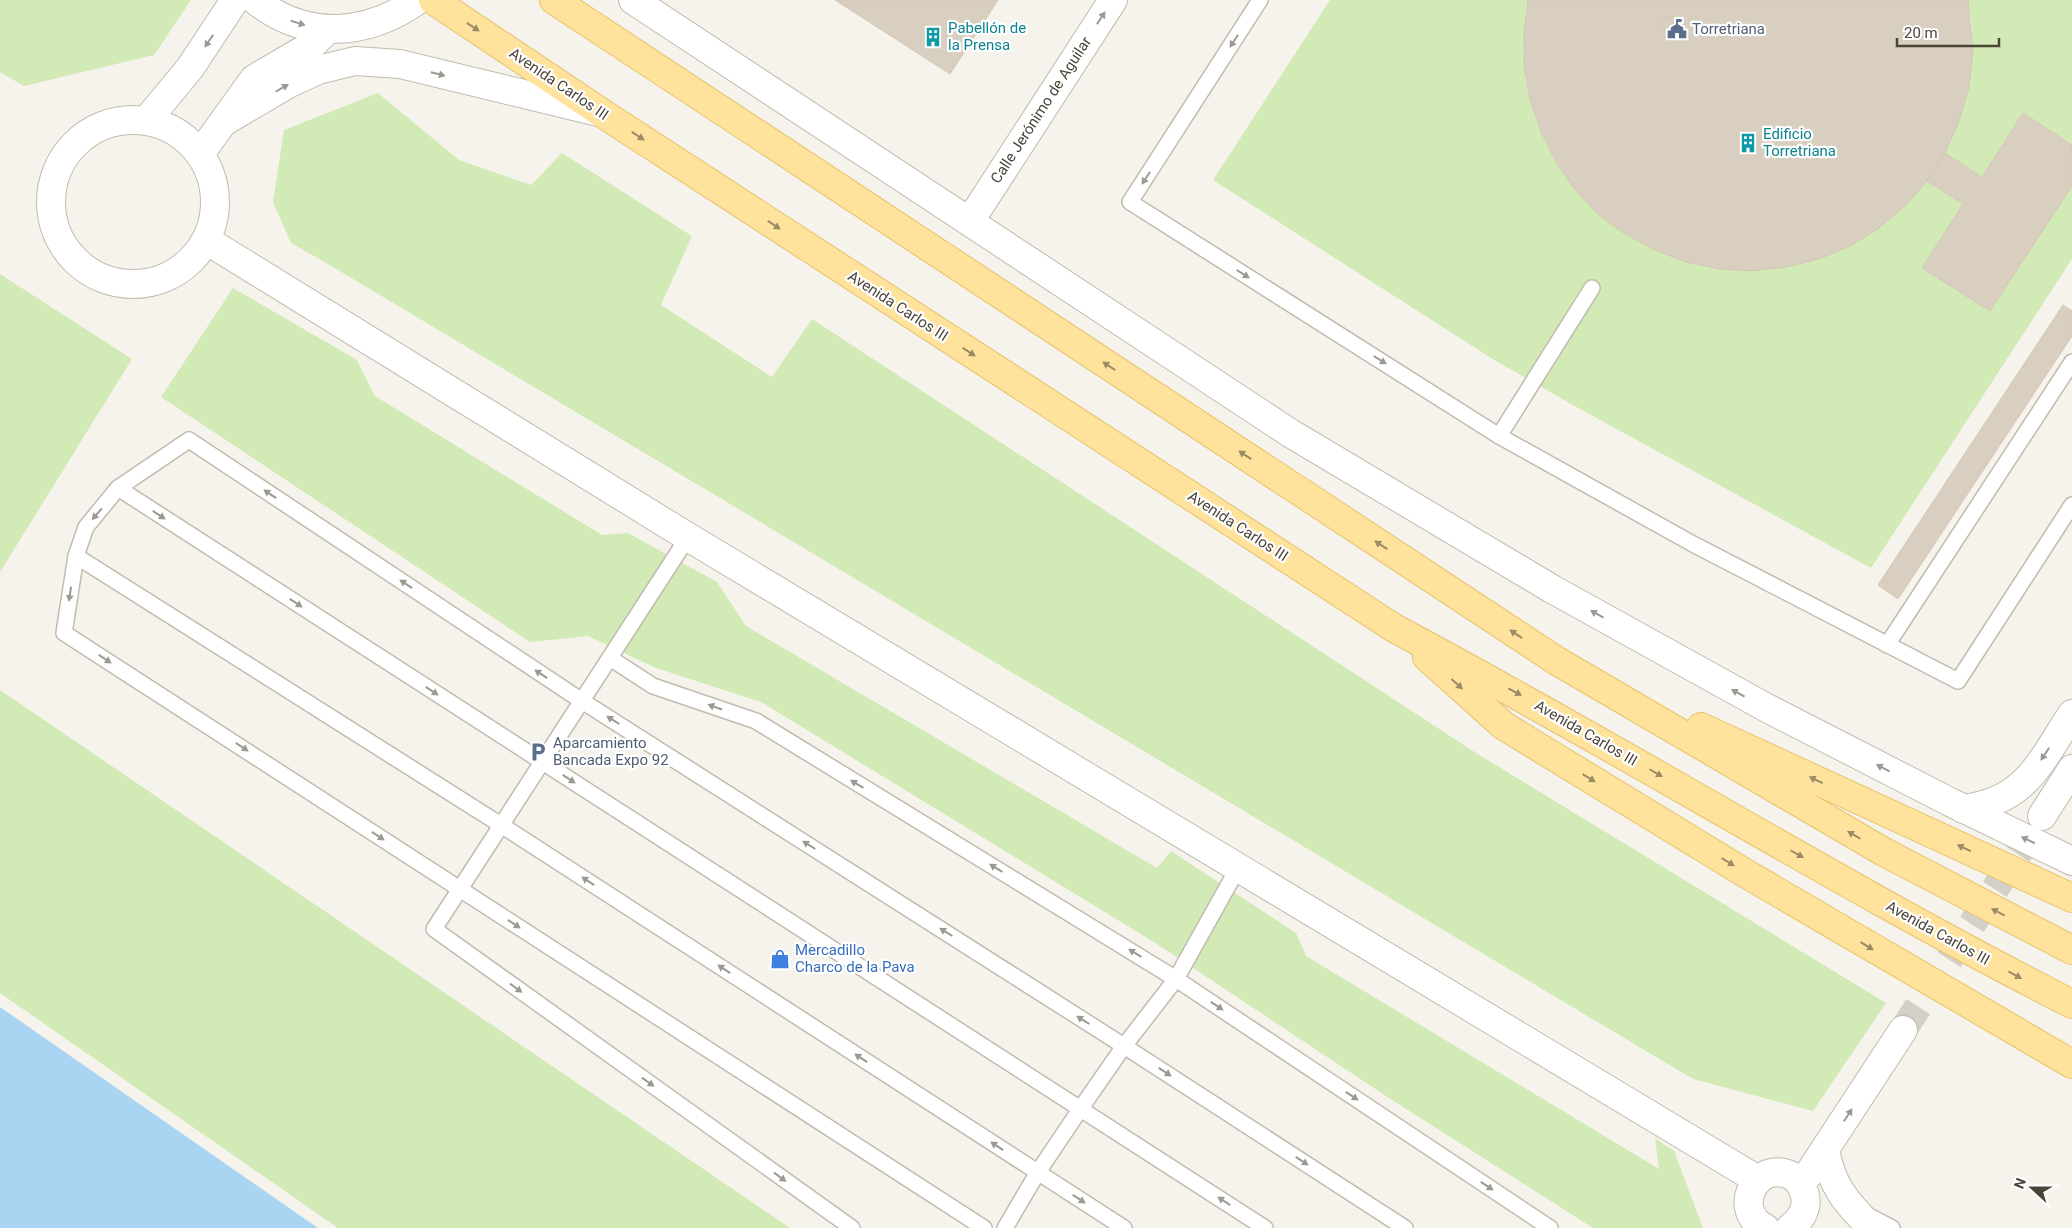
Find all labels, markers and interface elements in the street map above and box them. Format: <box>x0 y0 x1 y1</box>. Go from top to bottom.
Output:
one-way arrow <box>1096 12 1105 25</box>
scale bar <box>1897 15 2000 47</box>
public building icon: Torretriana <box>1666 18 1688 40</box>
place label: Pabellón de la Prensa <box>948 19 1026 54</box>
one-way arrow <box>290 20 305 27</box>
place label: Torretriana <box>1692 20 1765 38</box>
one-way arrow <box>467 22 480 32</box>
text: 20 m <box>1904 24 1938 42</box>
building icon: Pabellón de la Prensa <box>922 26 944 48</box>
street label: Calle Jerónimo de Aguilar <box>987 33 1095 187</box>
one-way arrow <box>204 34 214 48</box>
one-way arrow <box>1229 34 1238 48</box>
street label: Avenida Carlos III <box>506 44 612 124</box>
one-way arrow <box>430 70 445 78</box>
one-way arrow <box>275 83 289 92</box>
place label: Edificio Torretriana <box>1763 125 1836 160</box>
one-way arrow <box>631 131 645 141</box>
building icon: Edificio Torretriana <box>1737 132 1759 154</box>
one-way arrow <box>1141 171 1151 184</box>
one-way arrow <box>767 220 781 230</box>
street label: Avenida Carlos III <box>845 267 951 345</box>
one-way arrow <box>1236 269 1249 278</box>
one-way arrow <box>962 347 976 356</box>
one-way arrow <box>1373 356 1387 365</box>
one-way arrow <box>1102 361 1116 371</box>
one-way arrow <box>1238 451 1252 460</box>
street label: Avenida Carlos III <box>1185 487 1291 565</box>
one-way arrow <box>264 489 277 499</box>
one-way arrow <box>91 507 102 520</box>
one-way arrow <box>153 510 166 520</box>
one-way arrow <box>1374 540 1387 550</box>
one-way arrow <box>399 579 412 589</box>
one-way arrow <box>66 587 74 603</box>
one-way arrow <box>289 598 303 608</box>
one-way arrow <box>1590 609 1603 618</box>
one-way arrow <box>1509 629 1523 639</box>
one-way arrow <box>99 654 112 664</box>
one-way arrow <box>534 669 548 679</box>
one-way arrow <box>1450 678 1462 690</box>
one-way arrow <box>426 686 439 696</box>
one-way arrow <box>1507 688 1522 696</box>
one-way arrow <box>1731 689 1746 697</box>
street label: Avenida Carlos III <box>1531 696 1641 770</box>
one-way arrow <box>707 703 722 710</box>
one-way arrow <box>606 716 619 725</box>
place label: Aparcamiento Bancada Expo 92 <box>553 734 669 769</box>
parking icon: Aparcamiento Bancada Expo 92 <box>527 741 549 763</box>
one-way arrow <box>235 743 248 752</box>
one-way arrow <box>2040 747 2050 761</box>
one-way arrow <box>1875 764 1890 772</box>
one-way arrow <box>1649 768 1662 777</box>
one-way arrow <box>1582 773 1595 782</box>
one-way arrow <box>562 774 576 784</box>
one-way arrow <box>1809 776 1823 784</box>
one-way arrow <box>851 779 864 788</box>
one-way arrow <box>371 831 385 841</box>
one-way arrow <box>1848 831 1861 840</box>
one-way arrow <box>2021 836 2035 844</box>
one-way arrow <box>802 840 816 850</box>
one-way arrow <box>1957 844 1971 852</box>
one-way arrow <box>1790 849 1803 858</box>
one-way arrow <box>1721 858 1734 867</box>
one-way arrow <box>989 864 1003 873</box>
one-way arrow <box>581 876 595 886</box>
street label: Avenida Carlos III <box>1883 897 1993 969</box>
one-way arrow <box>1990 908 2005 916</box>
one-way arrow <box>508 919 521 929</box>
one-way arrow <box>940 928 953 937</box>
place label: Mercadillo Charco de la Pava <box>795 941 915 976</box>
one-way arrow <box>1861 941 1874 950</box>
shop icon: Mercadillo Charco de la Pava <box>769 948 791 970</box>
one-way arrow <box>1128 949 1141 958</box>
one-way arrow <box>718 965 731 974</box>
one-way arrow <box>2008 971 2023 979</box>
one-way arrow <box>509 982 522 993</box>
one-way arrow <box>1210 1001 1224 1011</box>
one-way arrow <box>1077 1015 1090 1024</box>
one-way arrow <box>854 1053 868 1062</box>
one-way arrow <box>1159 1068 1172 1077</box>
one-way arrow <box>641 1077 655 1087</box>
one-way arrow <box>1345 1091 1359 1101</box>
one-way arrow <box>1843 1108 1853 1121</box>
one-way arrow <box>991 1141 1004 1151</box>
one-way arrow <box>1295 1156 1308 1166</box>
north arrow <box>2007 1163 2057 1213</box>
one-way arrow <box>773 1172 787 1182</box>
text: N <box>2011 1176 2029 1191</box>
one-way arrow <box>1480 1181 1494 1191</box>
one-way arrow <box>1072 1194 1086 1204</box>
one-way arrow <box>1218 1197 1231 1206</box>

